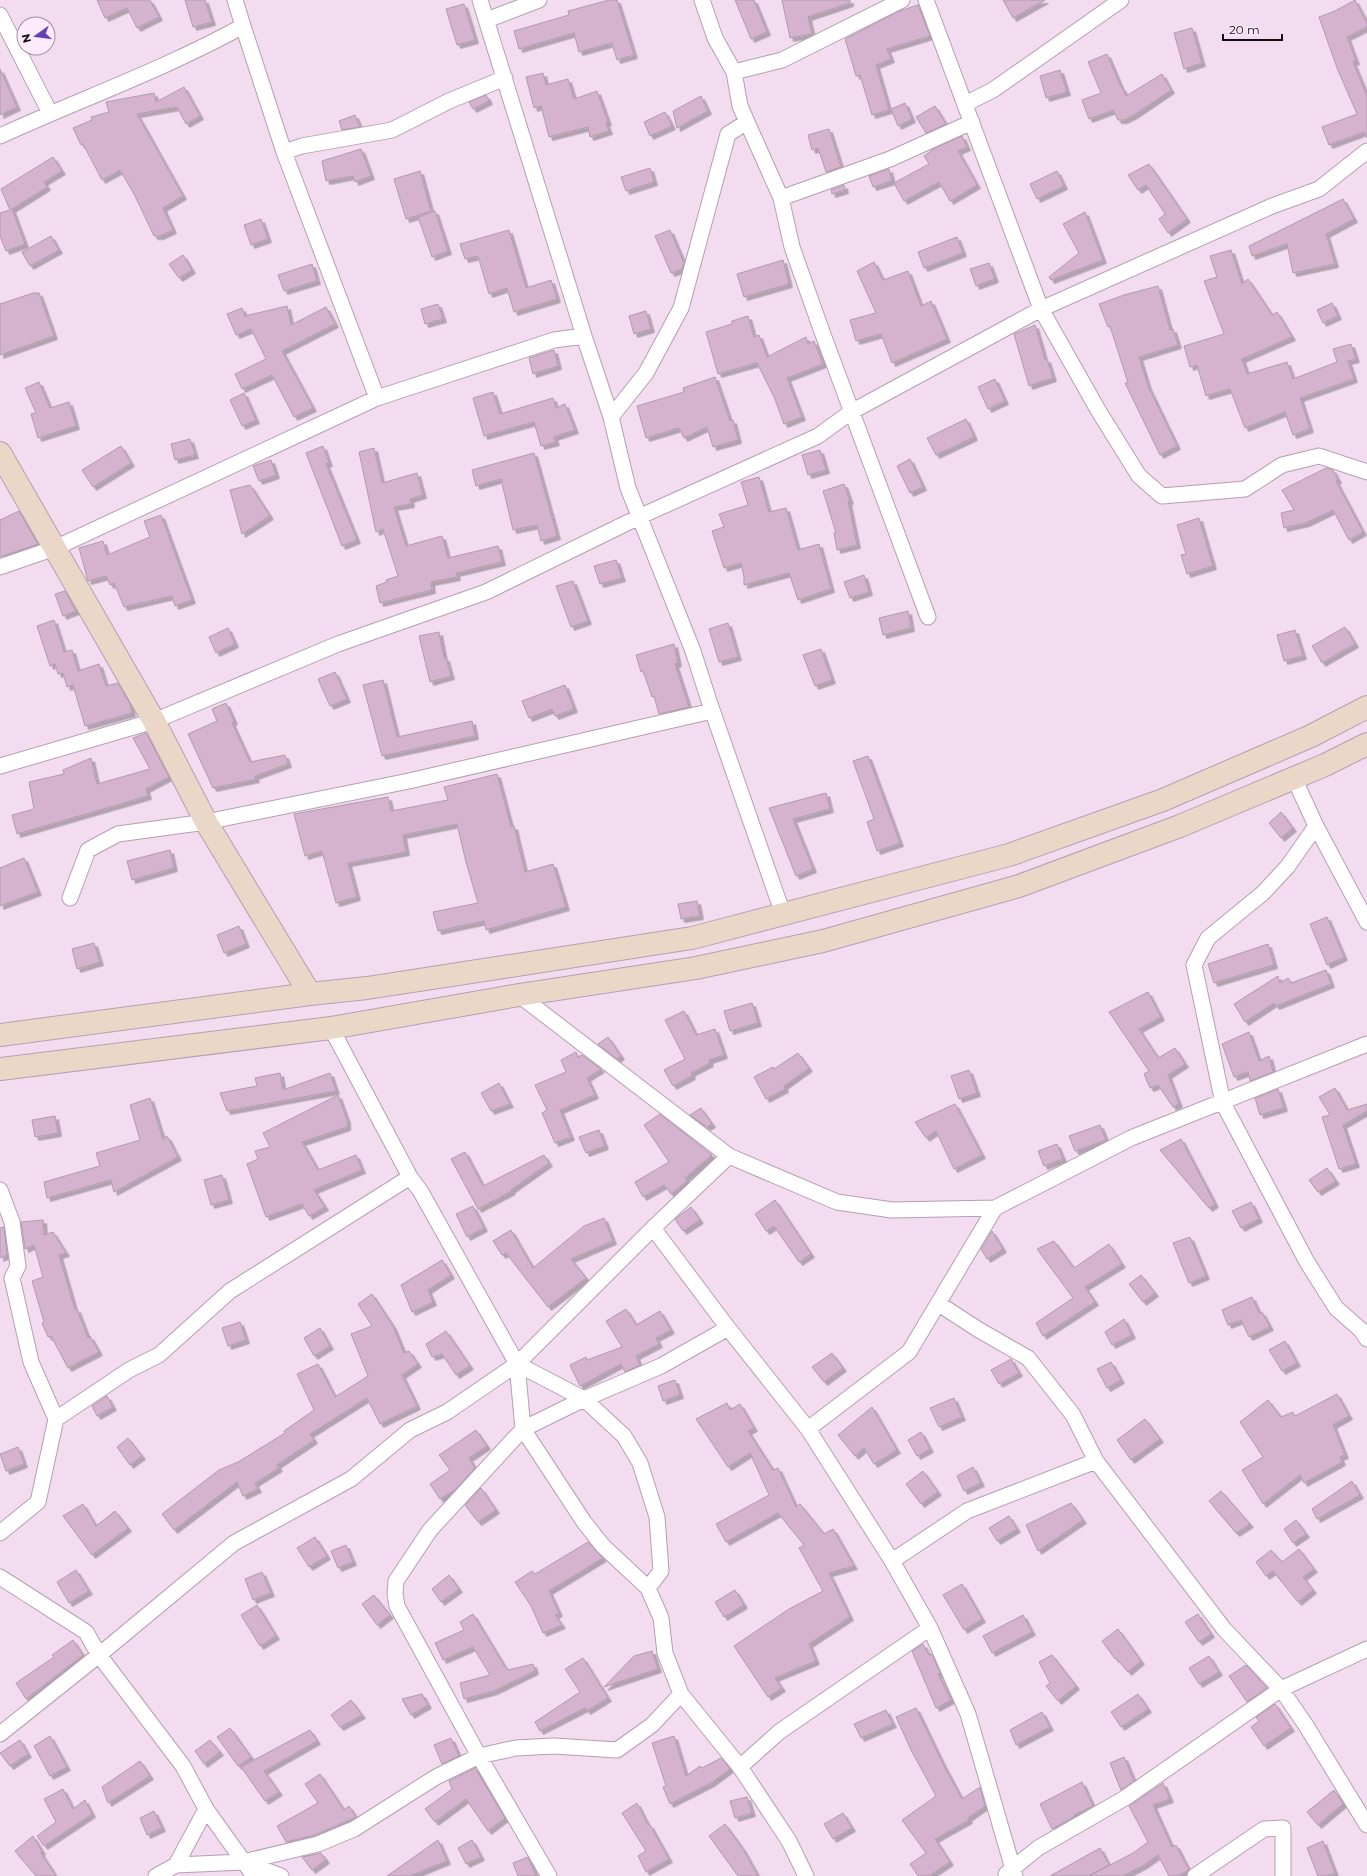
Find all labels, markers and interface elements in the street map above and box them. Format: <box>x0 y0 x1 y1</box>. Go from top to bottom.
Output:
north arrow <box>16 16 56 56</box>
scale bar <box>1223 16 1282 42</box>
text: 20 m <box>1229 22 1260 37</box>
text: N <box>18 32 34 44</box>

